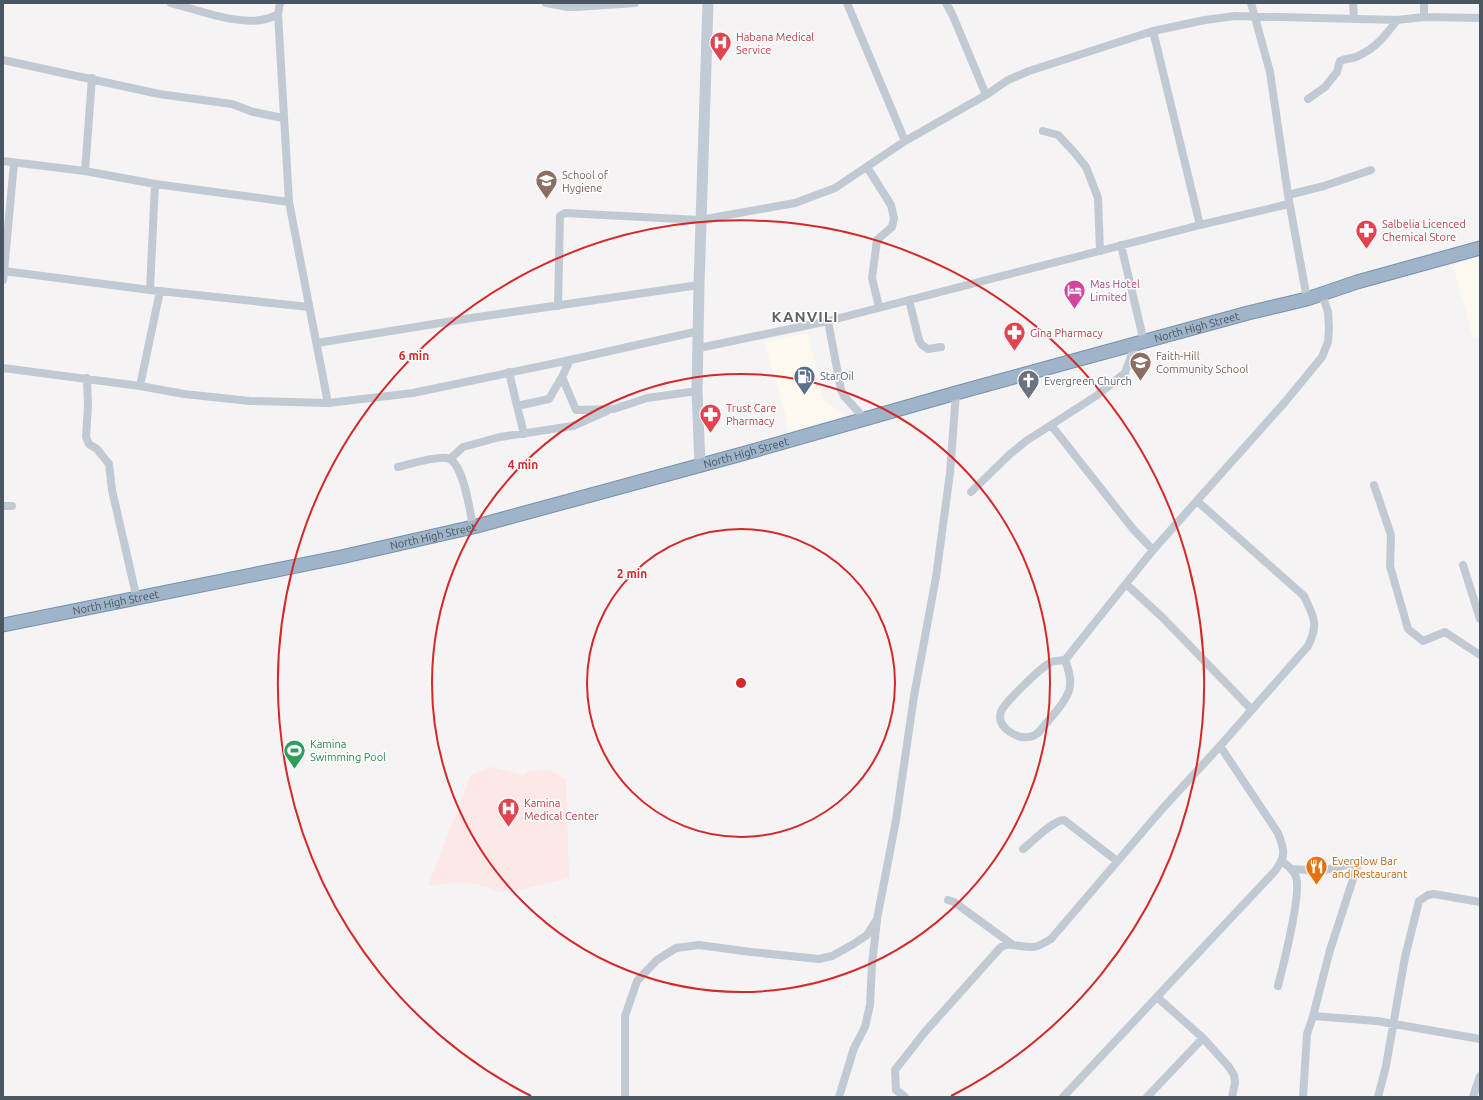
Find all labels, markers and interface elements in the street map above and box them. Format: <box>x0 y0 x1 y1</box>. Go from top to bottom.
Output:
hospital icon: Habana Medical Service <box>707 30 733 63</box>
place label: Habana Medical Service <box>736 31 814 56</box>
school or university icon: School of Hygiene <box>534 168 560 201</box>
place label: School of Hygiene <box>562 169 609 194</box>
pharmacy icon: Salbelia Licenced Chemical Store <box>1354 217 1380 250</box>
place label: Salbelia Licenced Chemical Store <box>1382 218 1466 243</box>
hotel icon: Mas Hotel Limited <box>1061 277 1087 310</box>
place label: Mas Hotel Limited <box>1090 278 1140 303</box>
district label: KANVILI <box>772 308 838 325</box>
street label: North High Street <box>1153 309 1241 344</box>
pharmacy icon: Gina Pharmacy <box>1002 320 1028 353</box>
place label: Gina Pharmacy <box>1030 327 1103 339</box>
text: 6 min <box>399 349 429 362</box>
school or university icon: Faith-Hill Community School <box>1128 349 1154 382</box>
place label: Faith-Hill Community School <box>1156 350 1249 375</box>
fuel station icon: StarOil <box>791 363 817 396</box>
church icon: Evergreen Church <box>1015 368 1041 401</box>
place label: StarOil <box>820 370 854 382</box>
place label: Evergreen Church <box>1044 375 1132 387</box>
pharmacy icon: Trust Care Pharmacy <box>697 401 723 434</box>
place label: Trust Care Pharmacy <box>726 402 776 427</box>
street label: North High Street <box>702 435 791 470</box>
text: 4 min <box>508 458 538 471</box>
street label: North High Street <box>389 520 478 552</box>
text: 2 min <box>617 567 647 580</box>
street label: North High Street <box>71 588 161 617</box>
centre of rings <box>734 676 748 690</box>
sports icon: Kamina Swimming Pool <box>281 737 307 770</box>
place label: Kamina Swimming Pool <box>310 738 386 763</box>
hospital icon: Kamina Medical Center <box>496 796 522 829</box>
place label: Kamina Medical Center <box>524 797 599 822</box>
restaurant icon: Everglow Bar and Restaurant <box>1304 854 1330 887</box>
place label: Everglow Bar and Restaurant <box>1332 855 1408 880</box>

